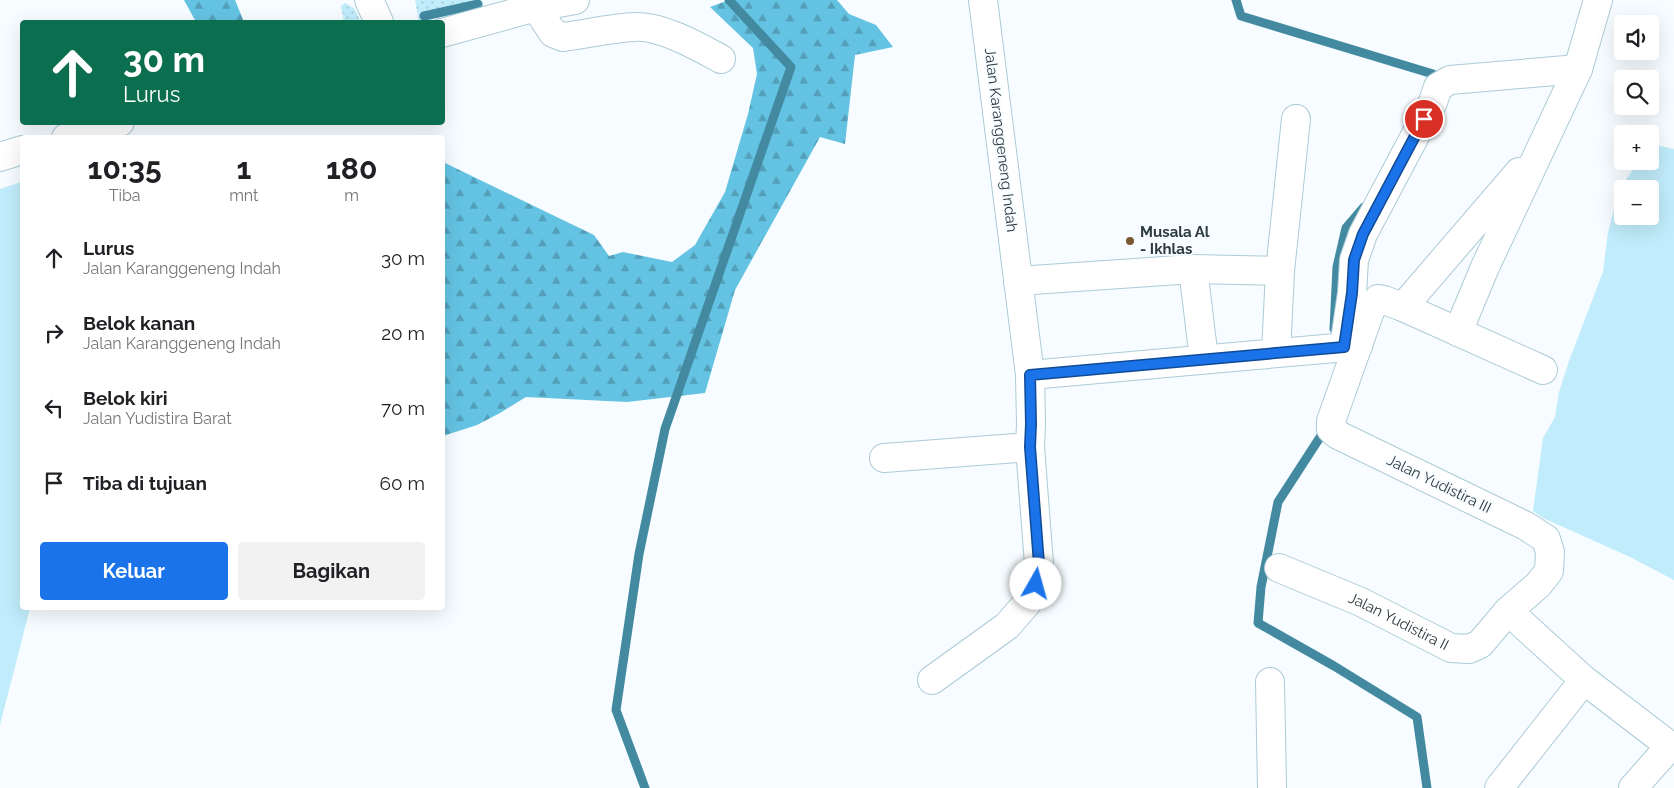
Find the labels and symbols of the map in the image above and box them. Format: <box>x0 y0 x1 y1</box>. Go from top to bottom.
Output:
street label: Jalan Karanggeneng Indah <box>981 47 1021 233</box>
pin <box>1403 98 1445 140</box>
place label: Musala Al - Ikhlas <box>1140 223 1210 258</box>
marker: Musala Al - Ikhlas <box>1124 235 1136 247</box>
street label: Jalan Yudistira III <box>1384 451 1494 517</box>
position arrow <box>1009 557 1061 609</box>
street label: Jalan Yudistira II <box>1346 589 1452 654</box>

